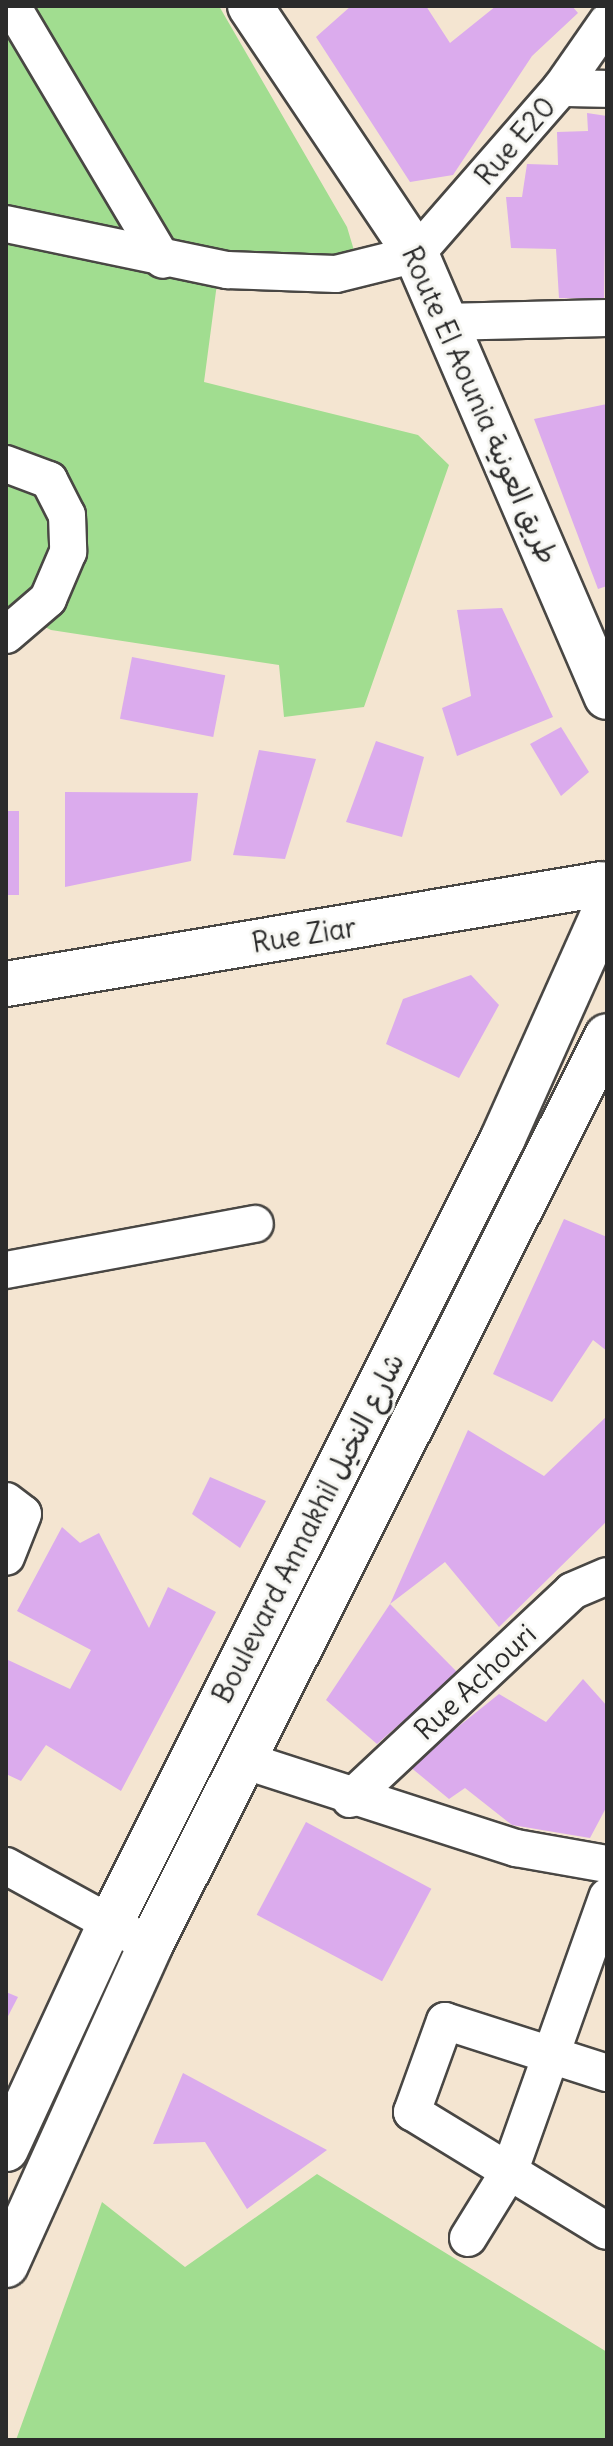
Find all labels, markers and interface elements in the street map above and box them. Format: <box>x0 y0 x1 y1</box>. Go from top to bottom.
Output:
street label: Rue E20 <box>468 90 562 192</box>
street label: Route El Aounia طريق العونية <box>395 241 565 569</box>
street label: Rue Ziar <box>249 910 359 960</box>
street label: Boulevard Annakhil شارع النخيل <box>205 1347 411 1709</box>
street label: Rue Achouri <box>407 1617 543 1747</box>

